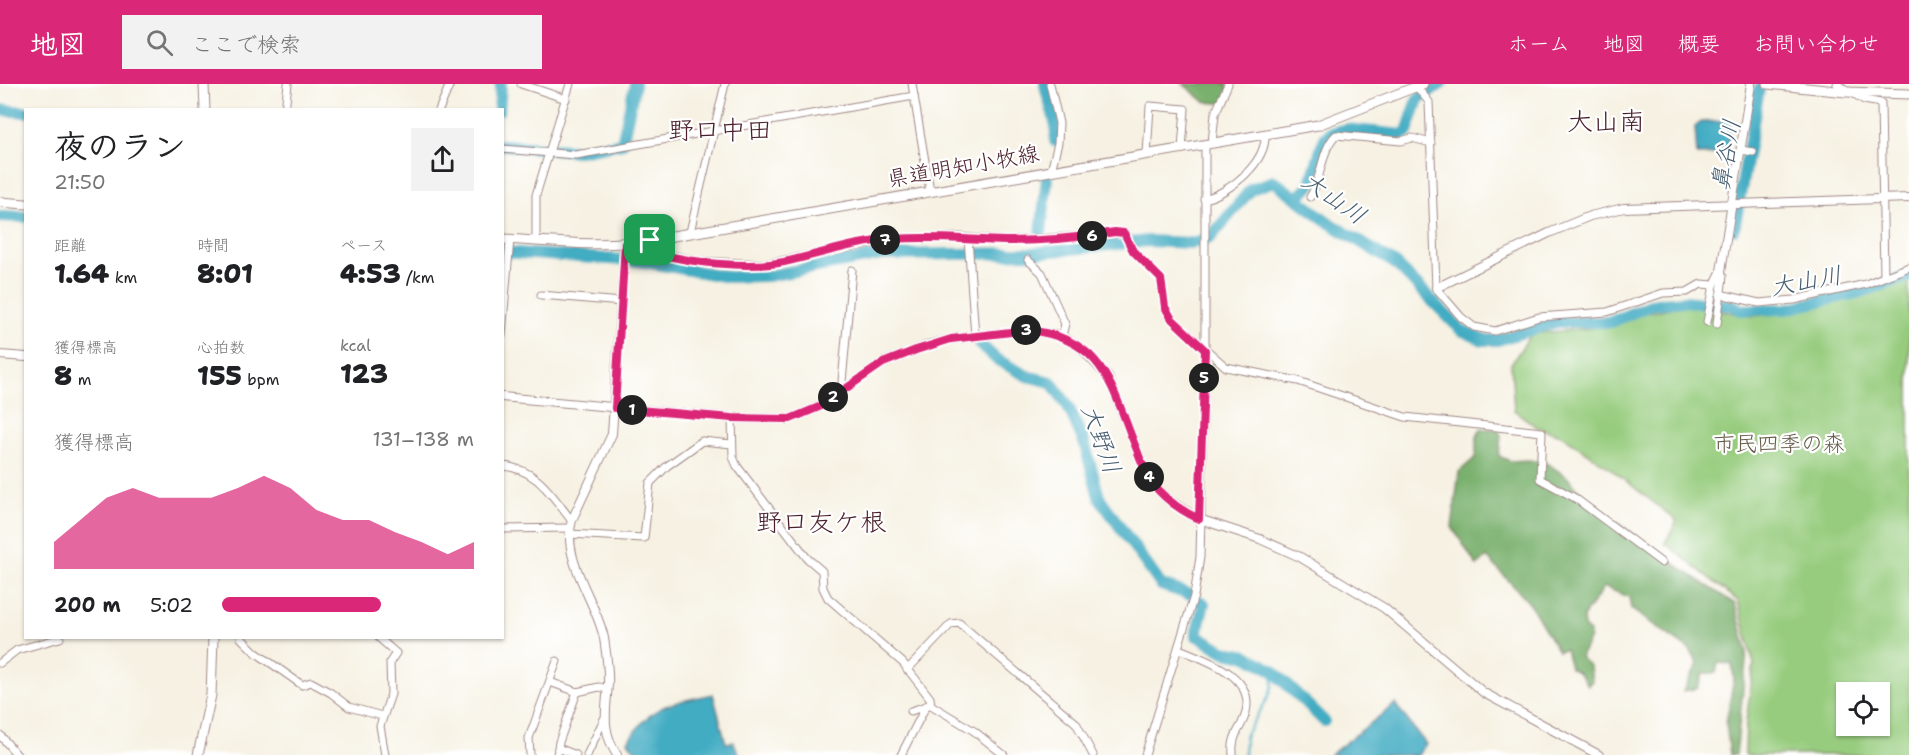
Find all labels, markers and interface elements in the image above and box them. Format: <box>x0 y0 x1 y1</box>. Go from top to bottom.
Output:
search box <box>122 15 542 69</box>
text: 地図 <box>30 25 86 63</box>
icon: search <box>143 26 176 59</box>
text: ここで検索 <box>191 30 301 59</box>
text: ホーム <box>1508 30 1570 58</box>
text: 地図 <box>1603 30 1645 58</box>
text: 概要 <box>1678 30 1720 58</box>
text: お問い合わせ <box>1753 30 1879 58</box>
district label: 大山南 <box>1567 103 1645 138</box>
district label: 野口中田 <box>668 112 772 147</box>
water label: 鼻谷川 <box>1704 117 1748 193</box>
text: 夜のラン <box>54 124 186 169</box>
button: share <box>411 128 474 191</box>
street label: 県道明知小牧線 <box>885 138 1041 194</box>
water label: 大山川 <box>1295 164 1373 232</box>
text: 21:50 <box>54 169 106 195</box>
pin <box>624 214 675 265</box>
pin: 6 <box>1077 221 1107 251</box>
icon: arrive <box>633 223 666 256</box>
pin: 7 <box>870 225 900 255</box>
text: 6 <box>1086 225 1098 246</box>
text: 7 <box>879 229 891 250</box>
text: 距離 <box>54 235 86 256</box>
text: 時間 <box>197 235 229 256</box>
text: ペース <box>340 235 387 256</box>
text: 1.64 <box>54 256 109 291</box>
text: 8:01 <box>197 256 253 291</box>
text: 4:53 <box>340 256 401 291</box>
water label: 大山川 <box>1768 259 1844 303</box>
text: km <box>109 267 137 288</box>
text: /km <box>401 267 435 288</box>
pin: 3 <box>1011 315 1041 345</box>
text: 3 <box>1020 319 1032 340</box>
text: kcal <box>340 335 371 356</box>
text: 獲得標高 <box>54 337 118 358</box>
text: 心拍数 <box>197 337 245 358</box>
text: 123 <box>340 356 388 391</box>
text: 8 <box>54 358 72 393</box>
text: 155 <box>197 358 242 393</box>
pin: 5 <box>1189 363 1219 393</box>
text: 5 <box>1199 367 1209 388</box>
text: m <box>72 369 91 390</box>
text: bpm <box>242 369 280 390</box>
pin: 2 <box>818 382 848 412</box>
text: 2 <box>827 386 839 407</box>
pin: 1 <box>617 395 647 425</box>
text: 1 <box>628 399 636 420</box>
water label: 大野川 <box>1074 400 1128 478</box>
text: 131–138 m <box>372 426 474 452</box>
text: 獲得標高 <box>54 429 134 455</box>
park label: 市民四季の森 <box>1713 429 1845 458</box>
pin: 4 <box>1134 462 1164 492</box>
text: 4 <box>1143 466 1155 487</box>
district label: 野口友ケ根 <box>756 504 886 539</box>
text: 200 m <box>54 592 121 618</box>
text: 5:02 <box>150 592 193 618</box>
map controls <box>1836 682 1890 736</box>
button: locate <box>1836 682 1890 736</box>

